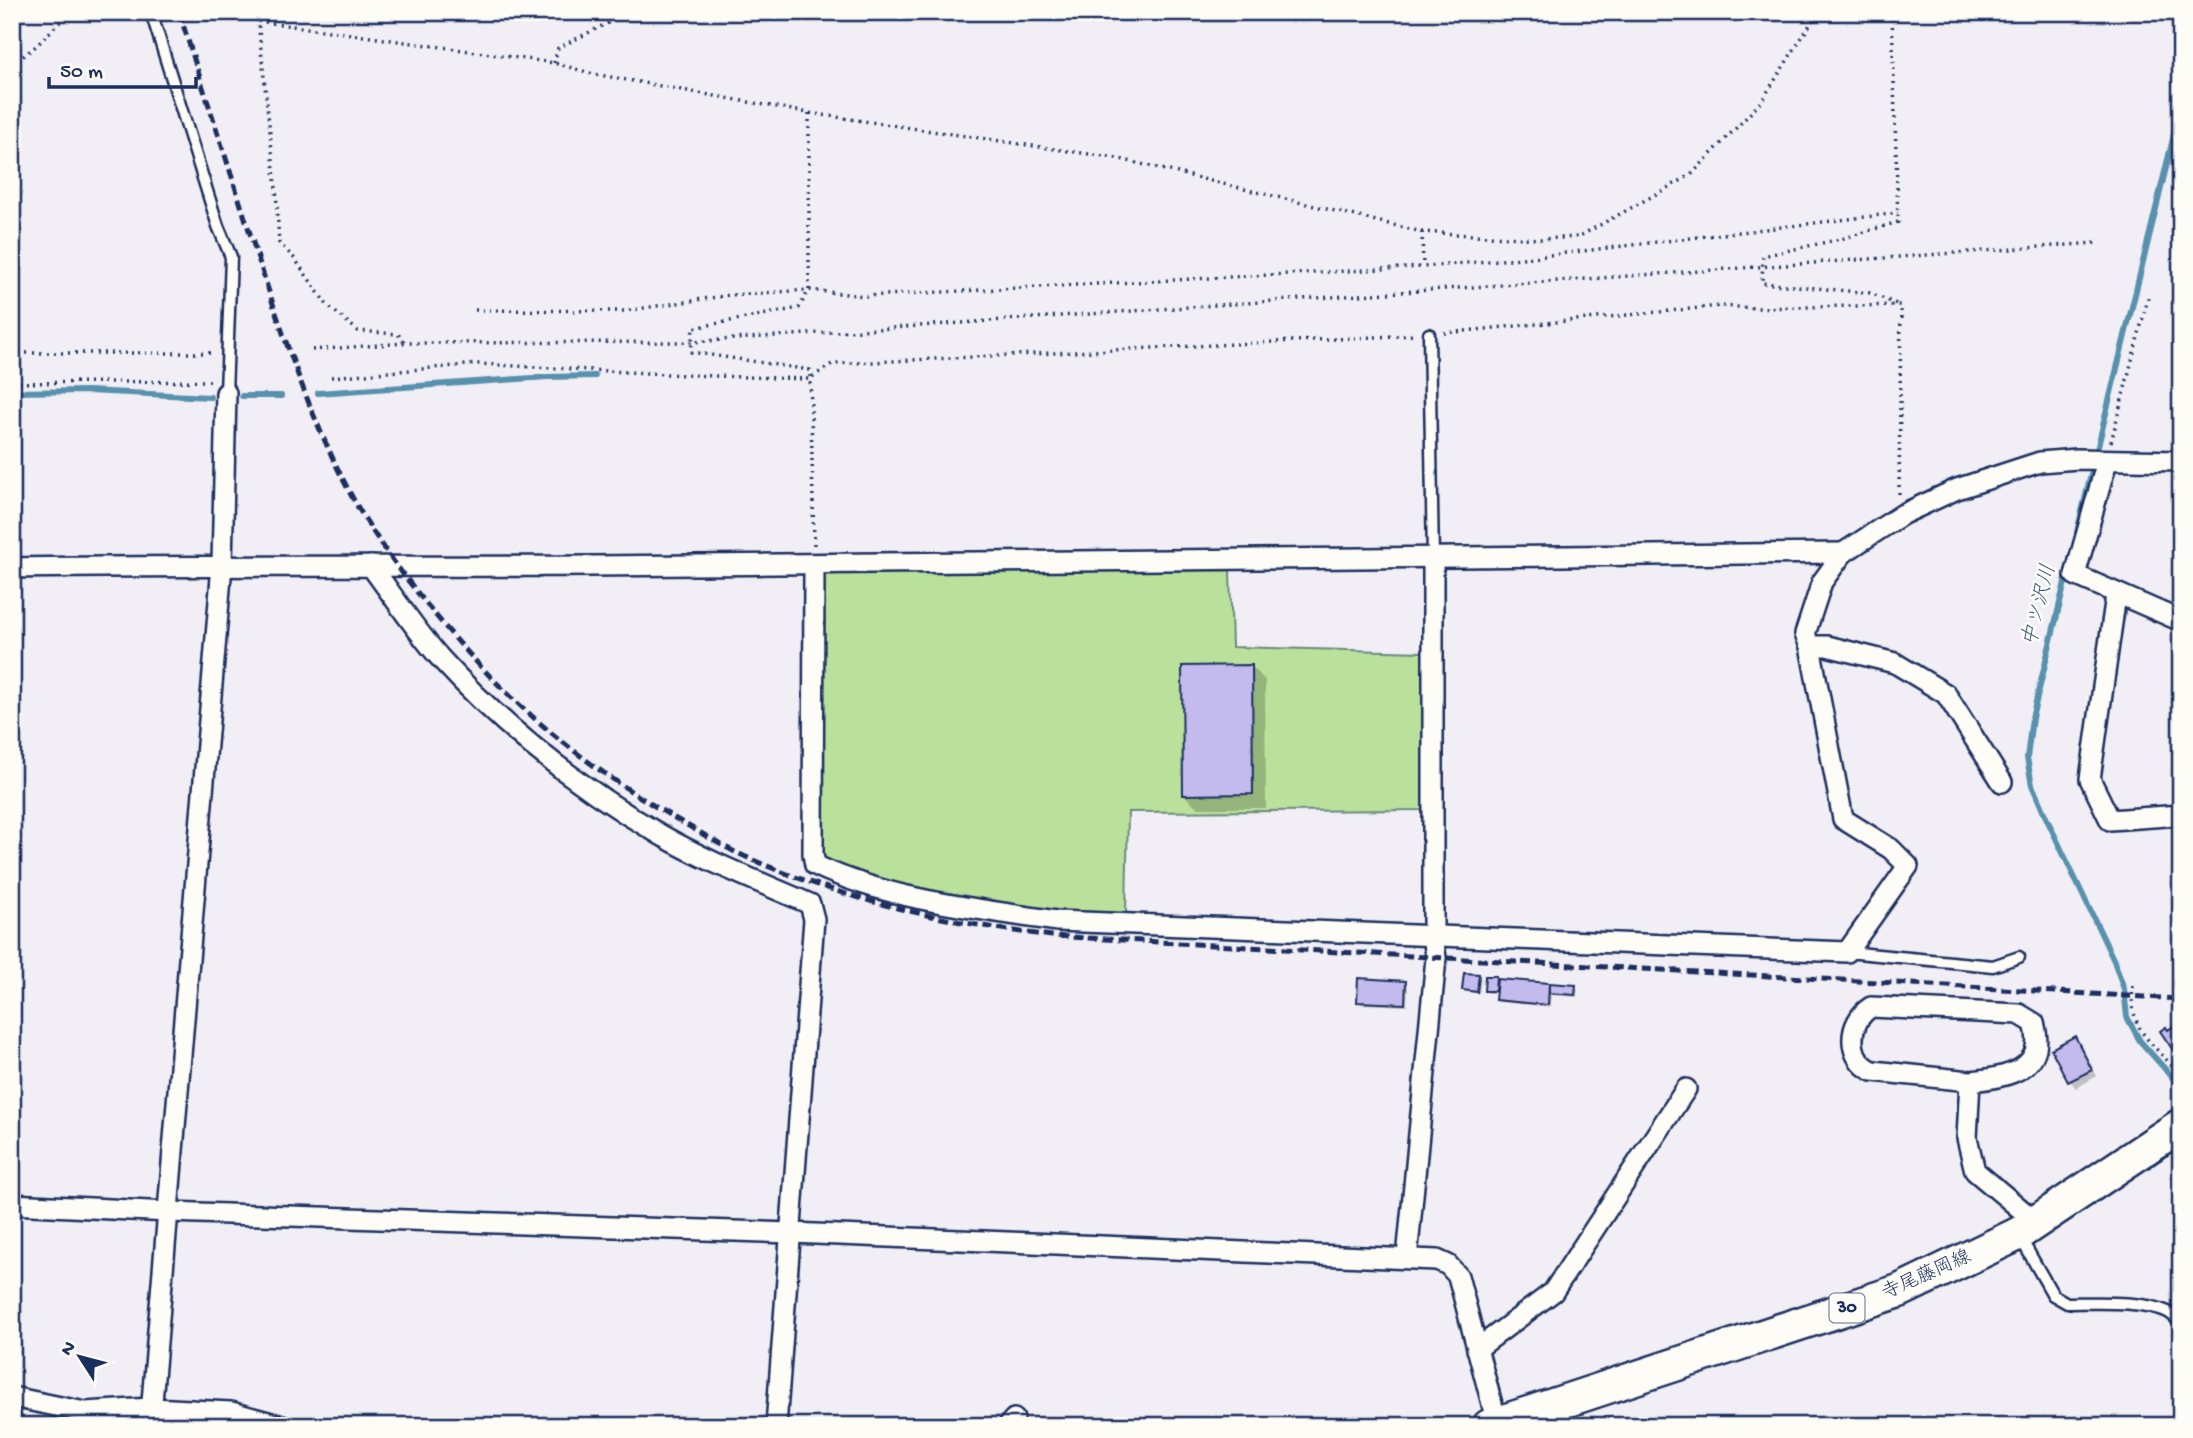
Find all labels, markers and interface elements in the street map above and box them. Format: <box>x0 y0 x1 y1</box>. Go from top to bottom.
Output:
scale bar <box>49 46 196 90</box>
text: 50 m <box>60 61 103 86</box>
water label: 中ツ沢川 <box>2017 562 2063 650</box>
street label: 寺尾藤岡線 <box>1879 1245 1975 1306</box>
road number: 30 <box>1829 1294 1864 1322</box>
north arrow <box>46 1322 116 1392</box>
text: N <box>56 1337 82 1361</box>

